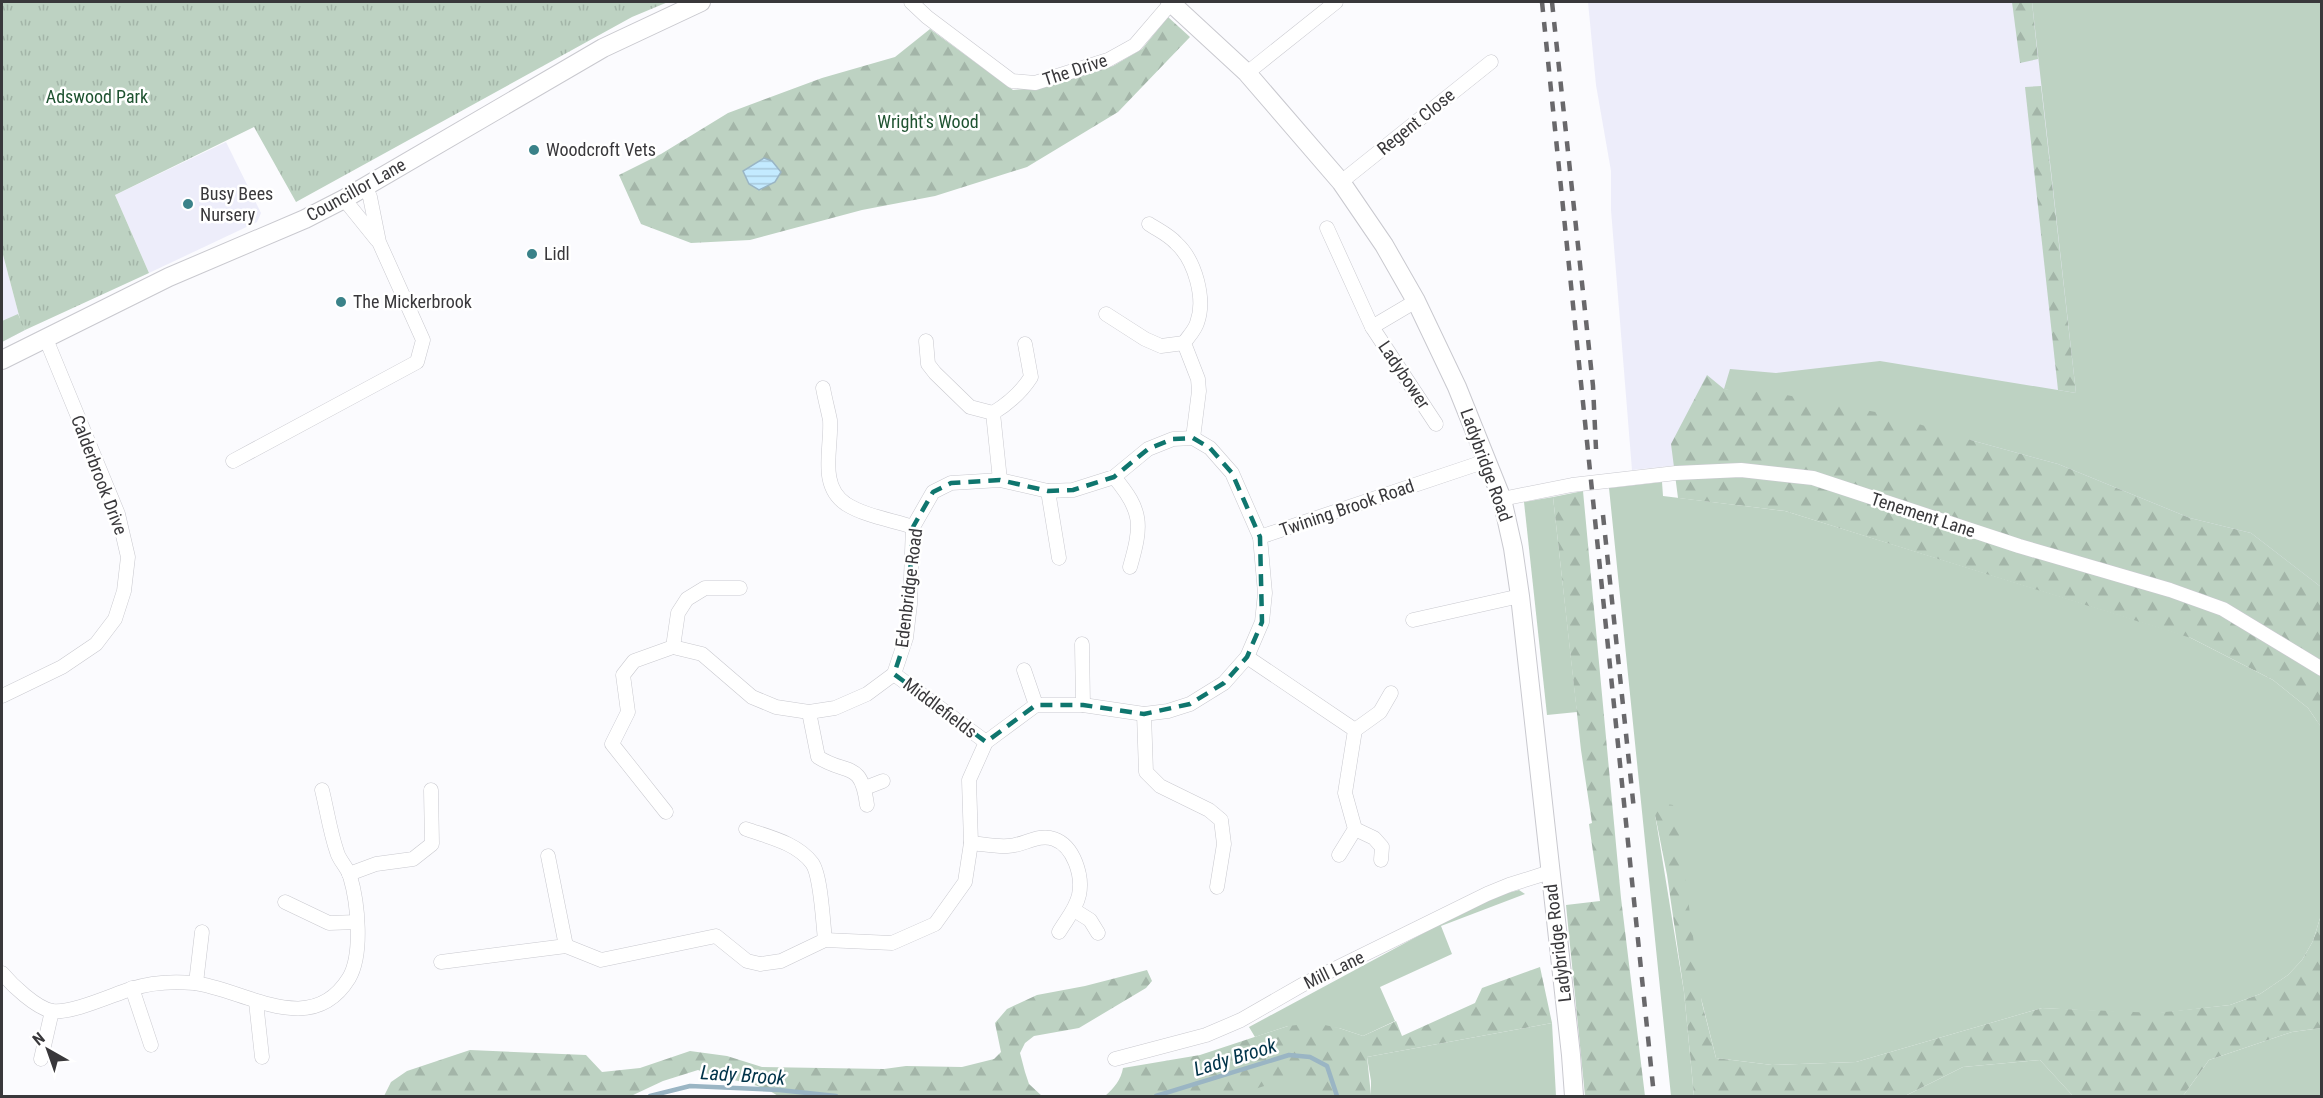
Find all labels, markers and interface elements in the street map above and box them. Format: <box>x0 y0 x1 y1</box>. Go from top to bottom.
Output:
street label: The Drive <box>1040 49 1110 90</box>
street label: Regent Close <box>1373 84 1459 159</box>
park label: Adswood Park <box>46 86 148 107</box>
park label: Wright's Wood <box>877 111 979 132</box>
place label: Woodcroft Vets <box>546 139 656 160</box>
marker: Woodcroft Vets <box>527 143 541 157</box>
street label: Councillor Lane <box>302 154 409 225</box>
place label: Busy Bees Nursery <box>200 183 273 225</box>
marker: Busy Bees Nursery <box>181 197 195 211</box>
place label: Lidl <box>544 243 570 264</box>
marker: Lidl <box>525 247 539 261</box>
place label: The Mickerbrook <box>353 291 472 312</box>
marker: The Mickerbrook <box>334 295 348 309</box>
street label: Ladybower <box>1374 337 1435 413</box>
street label: Ladybridge Road <box>1456 406 1517 524</box>
street label: Calderbrook Drive <box>67 412 132 538</box>
street label: Twining Brook Road <box>1277 475 1417 540</box>
street label: Tenement Lane <box>1868 488 1978 541</box>
street label: Edenbridge Road <box>891 527 926 649</box>
street label: Middlefields <box>899 673 981 742</box>
street label: Ladybridge Road <box>1540 883 1575 1003</box>
street label: Mill Lane <box>1300 946 1367 993</box>
north arrow <box>18 1020 78 1080</box>
text: N <box>29 1028 49 1049</box>
water label: Lady Brook <box>1191 1033 1280 1081</box>
water label: Lady Brook <box>700 1060 788 1090</box>

